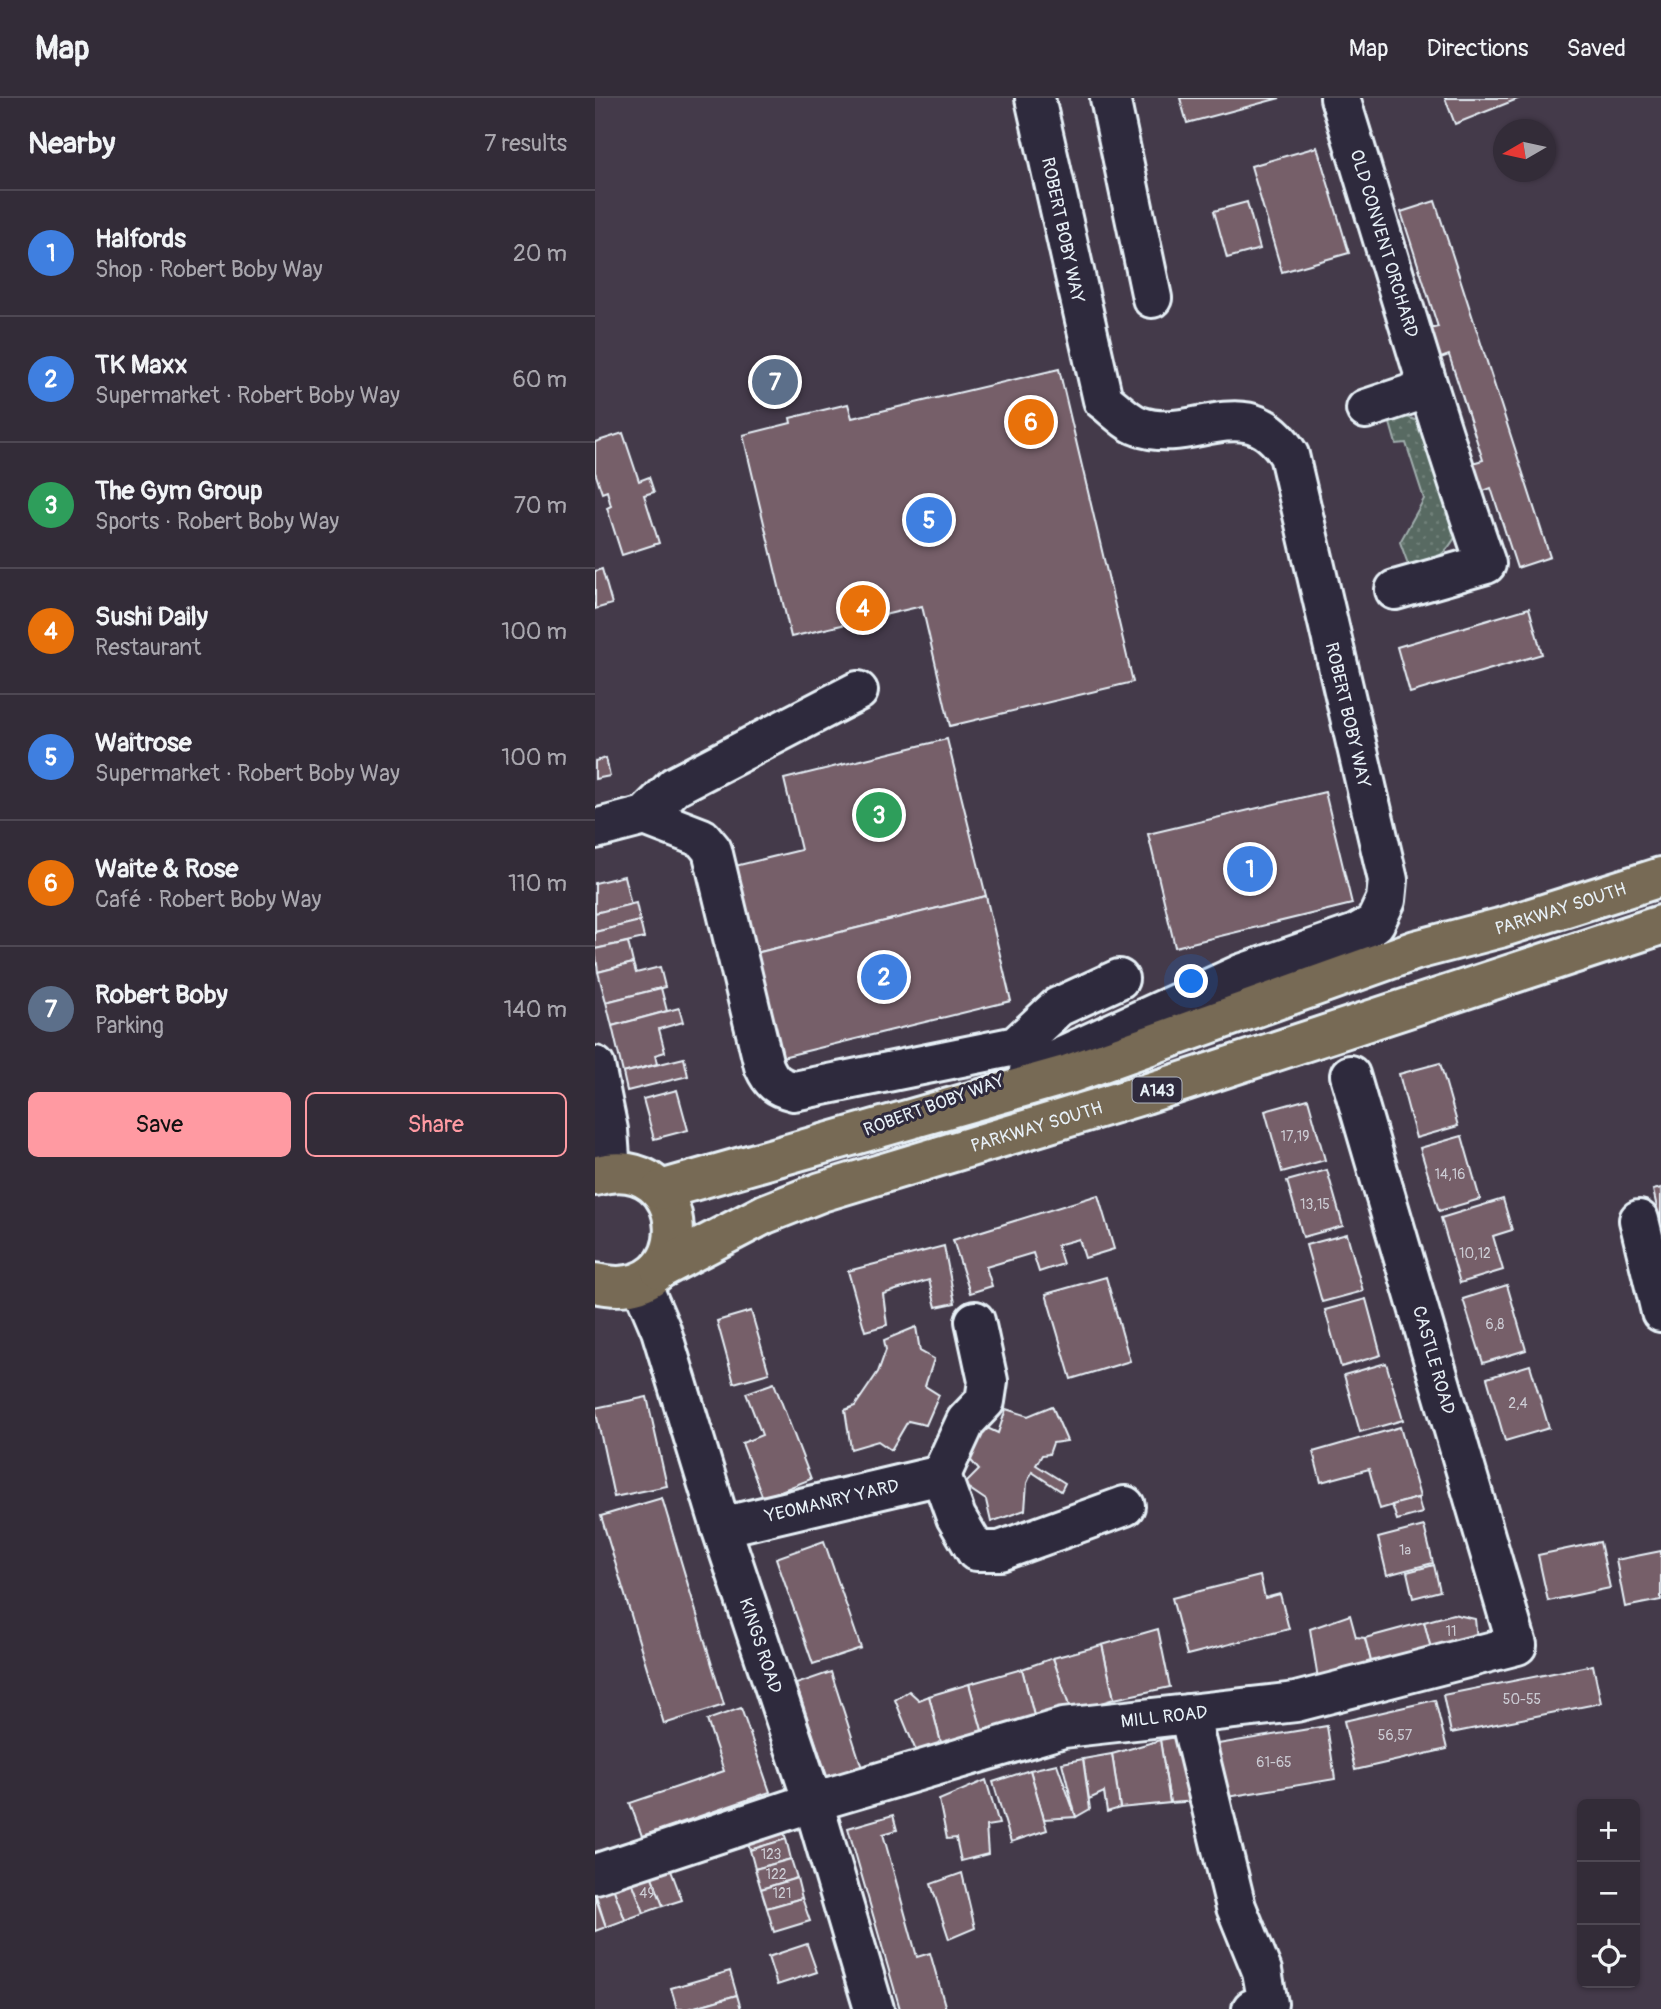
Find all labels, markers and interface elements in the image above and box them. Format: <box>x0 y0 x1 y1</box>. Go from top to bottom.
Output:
text: Map <box>35 28 90 69</box>
text: Map <box>1349 34 1389 63</box>
text: Directions <box>1427 34 1528 63</box>
text: Saved <box>1566 34 1626 63</box>
north arrow <box>1493 119 1556 182</box>
text: Nearby <box>28 125 115 162</box>
text: 7 results <box>484 129 567 158</box>
street label: OLD CONVENT ORCHARD <box>1344 147 1423 340</box>
street label: ROBERT BOBY WAY <box>1036 155 1089 306</box>
text: Halfords <box>95 223 186 255</box>
text: 1 <box>47 239 56 268</box>
text: 20 m <box>513 239 567 268</box>
text: Shop · Robert Boby Way <box>95 255 322 284</box>
text: TK Maxx <box>95 349 188 381</box>
pin: 7 <box>752 356 798 408</box>
text: 2 <box>45 365 57 394</box>
text: 60 m <box>512 365 567 394</box>
text: Supermarket · Robert Boby Way <box>95 381 400 410</box>
pin: 6 <box>1008 396 1054 448</box>
text: The Gym Group <box>95 475 262 507</box>
text: 3 <box>45 491 57 520</box>
text: 70 m <box>514 491 567 520</box>
pin: 5 <box>906 494 952 546</box>
text: Sports · Robert Boby Way <box>95 507 339 536</box>
pin: 4 <box>840 582 886 634</box>
text: Sushi Daily <box>95 601 208 633</box>
text: 4 <box>44 617 58 646</box>
text: 100 m <box>501 617 567 646</box>
text: Restaurant <box>95 633 201 662</box>
street label: ROBERT BOBY WAY <box>1320 640 1376 790</box>
text: Waitrose <box>95 727 192 759</box>
text: 5 <box>45 743 57 772</box>
text: 100 m <box>501 743 567 772</box>
text: Supermarket · Robert Boby Way <box>95 759 400 788</box>
pin: 3 <box>856 789 902 841</box>
pin: 1 <box>1227 843 1273 895</box>
text: Waite & Rose <box>95 853 238 885</box>
text: 6 <box>44 869 58 898</box>
text: 110 m <box>508 869 567 898</box>
street label: PARKWAY SOUTH <box>1493 878 1629 941</box>
text: Café · Robert Boby Way <box>95 885 321 914</box>
pin: 2 <box>861 951 907 1003</box>
your location <box>1174 964 1208 998</box>
text: Robert Boby <box>95 979 228 1011</box>
text: 7 <box>45 995 57 1024</box>
text: 140 m <box>504 995 567 1024</box>
text: Parking <box>95 1011 164 1040</box>
street label: ROBERT BOBY WAY <box>861 1069 1008 1142</box>
road number: A143 <box>1133 1078 1181 1102</box>
button: Save <box>28 1092 291 1157</box>
button: Share <box>305 1092 567 1157</box>
street label: PARKWAY SOUTH <box>968 1096 1105 1158</box>
house number: 17,19 <box>1280 1128 1310 1145</box>
house number: 14,16 <box>1435 1166 1465 1183</box>
house number: 13,15 <box>1300 1196 1330 1213</box>
house number: 10,12 <box>1459 1245 1491 1262</box>
street label: CASTLE ROAD <box>1407 1303 1460 1417</box>
house number: 6,8 <box>1486 1316 1504 1333</box>
house number: 2,4 <box>1508 1395 1528 1412</box>
street label: YEOMANRY YARD <box>762 1474 901 1528</box>
house number: 1a <box>1399 1542 1411 1559</box>
street label: KINGS ROAD <box>734 1595 787 1696</box>
house number: 11 <box>1446 1623 1456 1640</box>
house number: 50-55 <box>1503 1691 1541 1708</box>
street label: MILL ROAD <box>1120 1701 1209 1733</box>
house number: 56,57 <box>1378 1727 1413 1744</box>
house number: 61-65 <box>1256 1754 1292 1771</box>
map controls <box>1577 1799 1640 1988</box>
button: + <box>1577 1799 1640 1862</box>
house number: 123 <box>761 1846 782 1863</box>
button: − <box>1577 1862 1640 1925</box>
house number: 122 <box>765 1866 787 1883</box>
house number: 49 <box>639 1885 655 1902</box>
house number: 121 <box>773 1885 791 1902</box>
button: locate <box>1577 1925 1640 1988</box>

